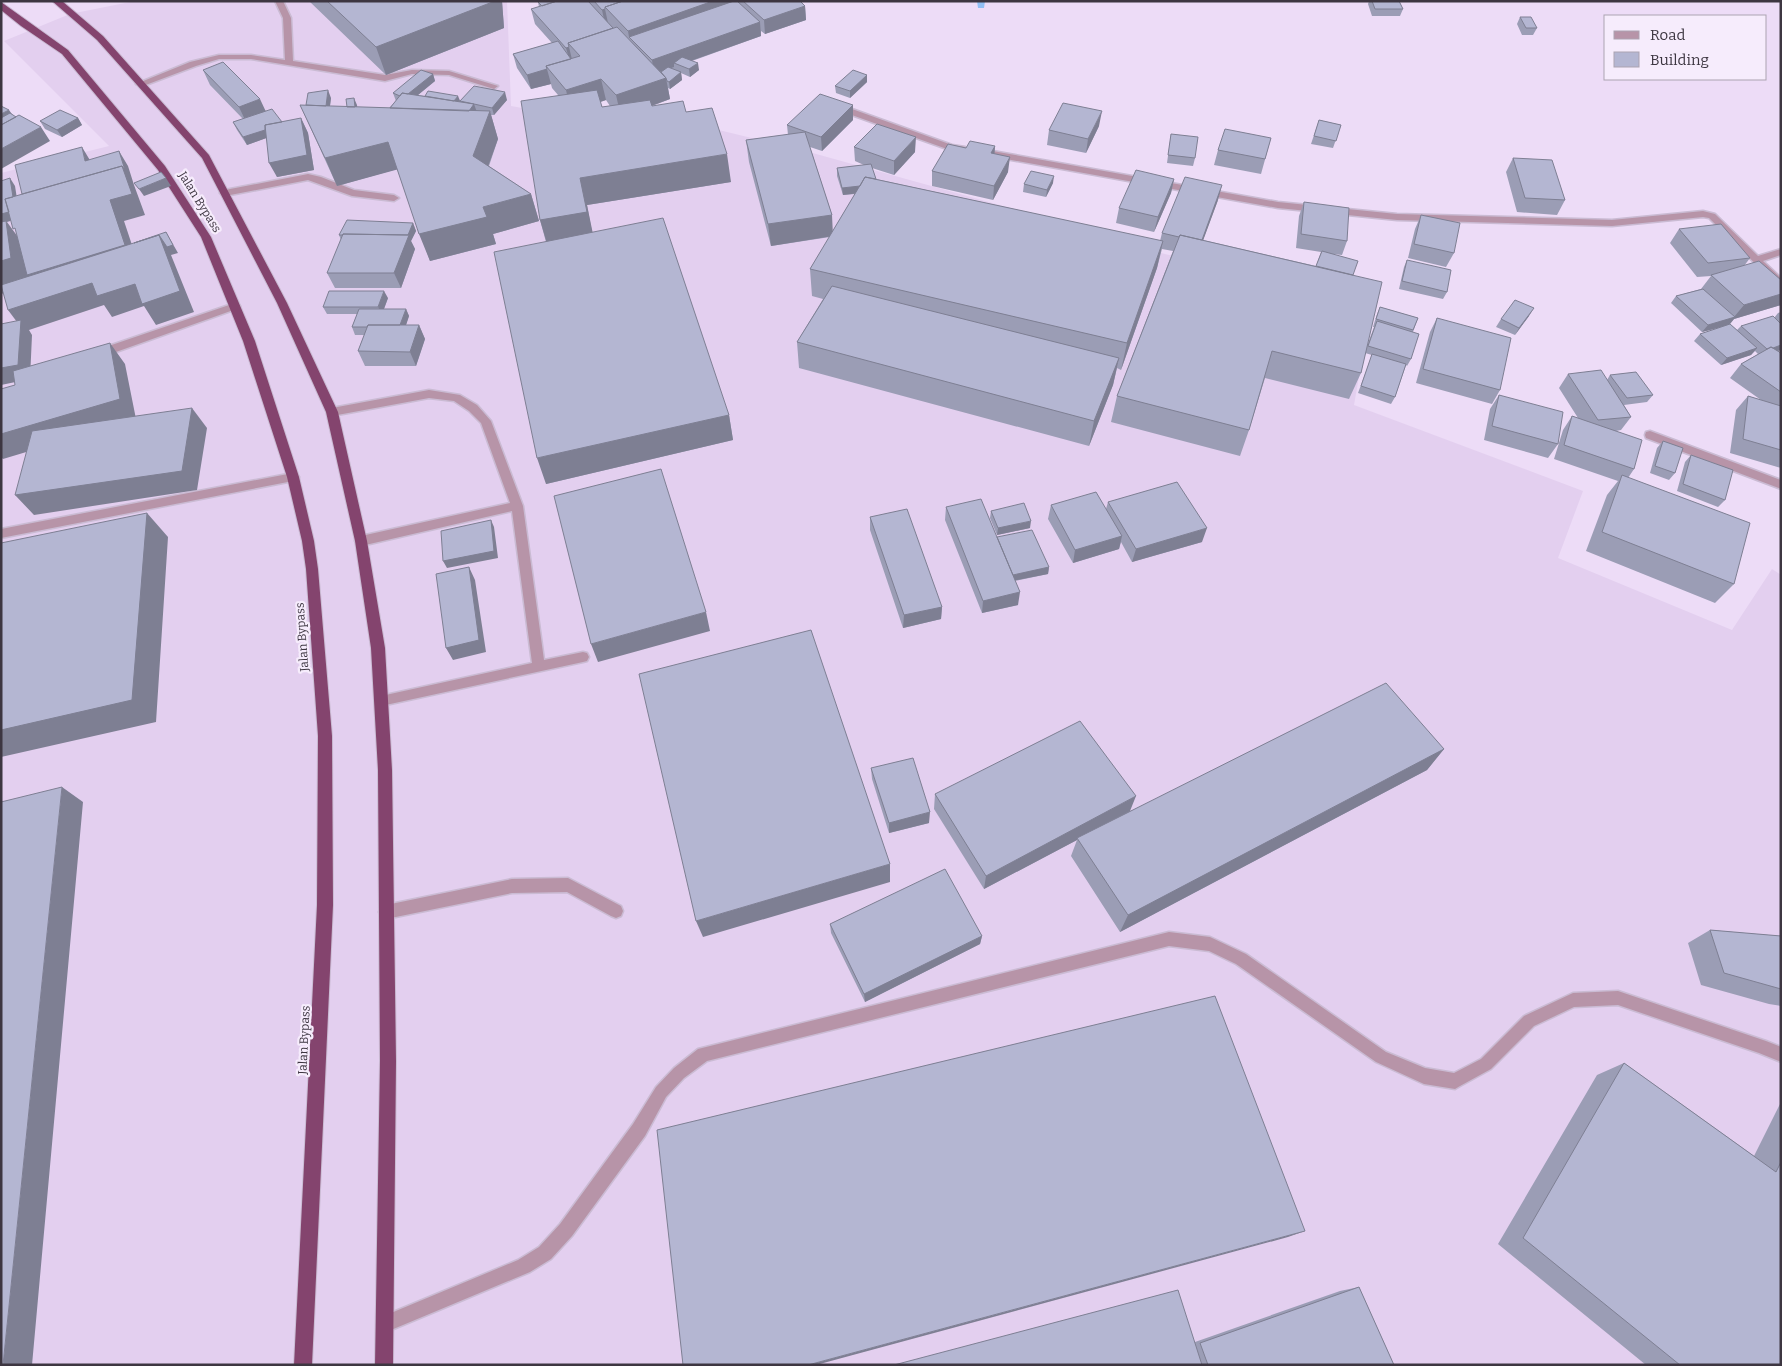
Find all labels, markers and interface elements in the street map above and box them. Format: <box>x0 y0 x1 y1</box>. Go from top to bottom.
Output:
legend <box>1604 15 1767 80</box>
text: Road <box>1650 26 1685 44</box>
text: Building <box>1650 51 1709 69</box>
street label: Jalan Bypass <box>175 168 224 235</box>
street label: Jalan Bypass <box>293 602 311 673</box>
street label: Jalan Bypass <box>295 1005 313 1076</box>

